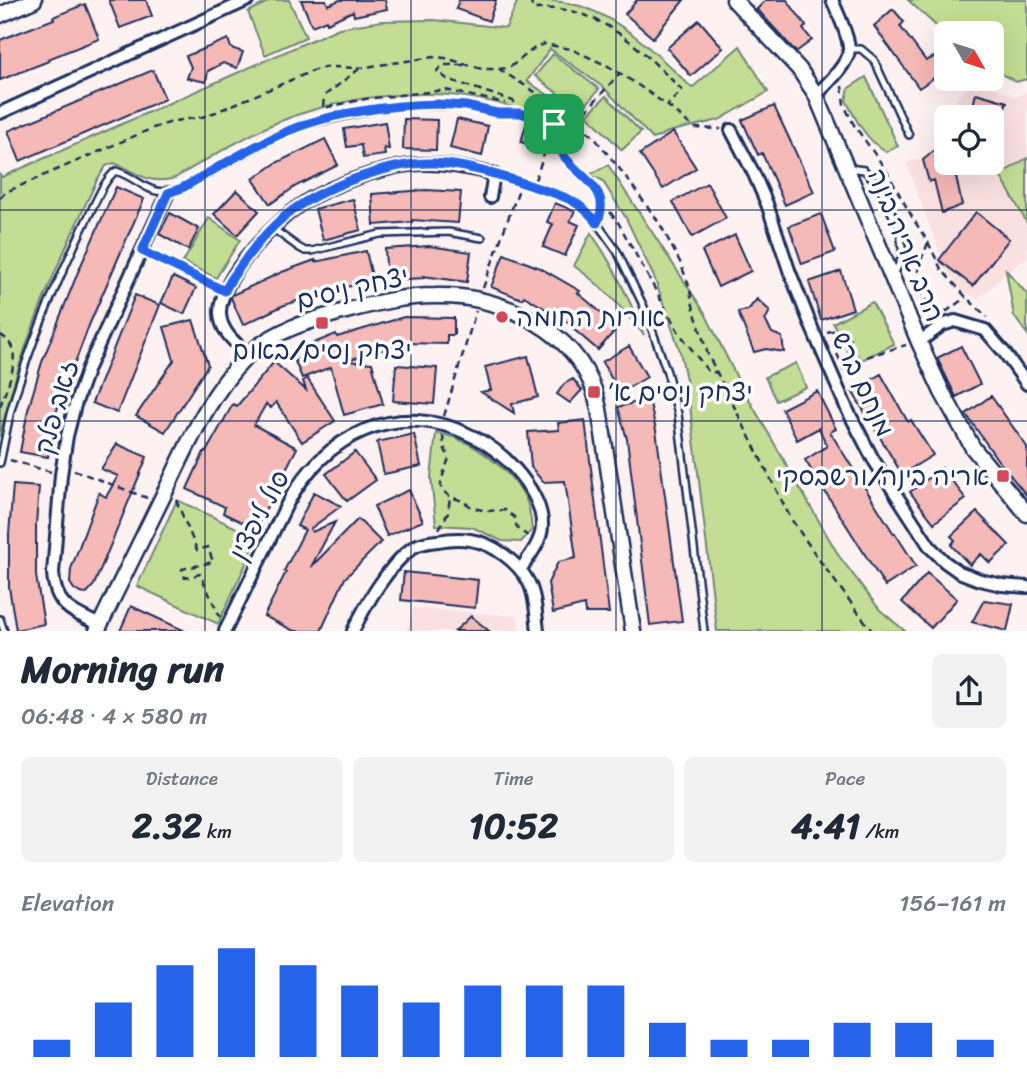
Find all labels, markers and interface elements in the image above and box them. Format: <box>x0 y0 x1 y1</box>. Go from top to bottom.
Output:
north arrow <box>934 21 1004 91</box>
map controls <box>934 21 1004 175</box>
pin <box>524 94 584 154</box>
icon: arrive <box>535 105 573 143</box>
button: locate <box>934 105 1004 175</box>
street label: הרב אריה בינה <box>854 161 958 329</box>
street label: יצחק ניסים <box>291 253 413 323</box>
place label: אורות החומה <box>516 294 665 340</box>
marker: אורות החומה <box>494 309 510 325</box>
marker: יצחק נסים/באום <box>314 315 330 331</box>
street label: מנחם ברש <box>819 324 907 444</box>
place label: יצחק נסים/באום <box>233 327 411 373</box>
street label: זאב פלק <box>21 354 91 460</box>
place label: יצחק ניסים א׳ <box>608 369 753 415</box>
marker: יצחק ניסים א׳ <box>586 384 602 400</box>
place label: אריה בינה/ורשבסקי <box>776 453 989 499</box>
street label: סול ליפצין <box>216 461 302 569</box>
marker: אריה בינה/ורשבסקי <box>995 468 1011 484</box>
text: Morning run <box>21 636 224 703</box>
button: share <box>932 654 1006 728</box>
text: 06:48 · 4 × 580 m <box>21 696 207 737</box>
text: Distance <box>146 762 218 795</box>
text: Time <box>493 762 534 795</box>
text: Pace <box>825 762 865 795</box>
text: 2.32 <box>132 795 202 857</box>
text: 10:52 <box>469 795 558 857</box>
text: 4:41 <box>791 795 860 857</box>
text: km <box>202 815 232 848</box>
text: /km <box>860 815 899 848</box>
text: Elevation <box>21 883 114 924</box>
text: 156–161 m <box>900 883 1006 924</box>

